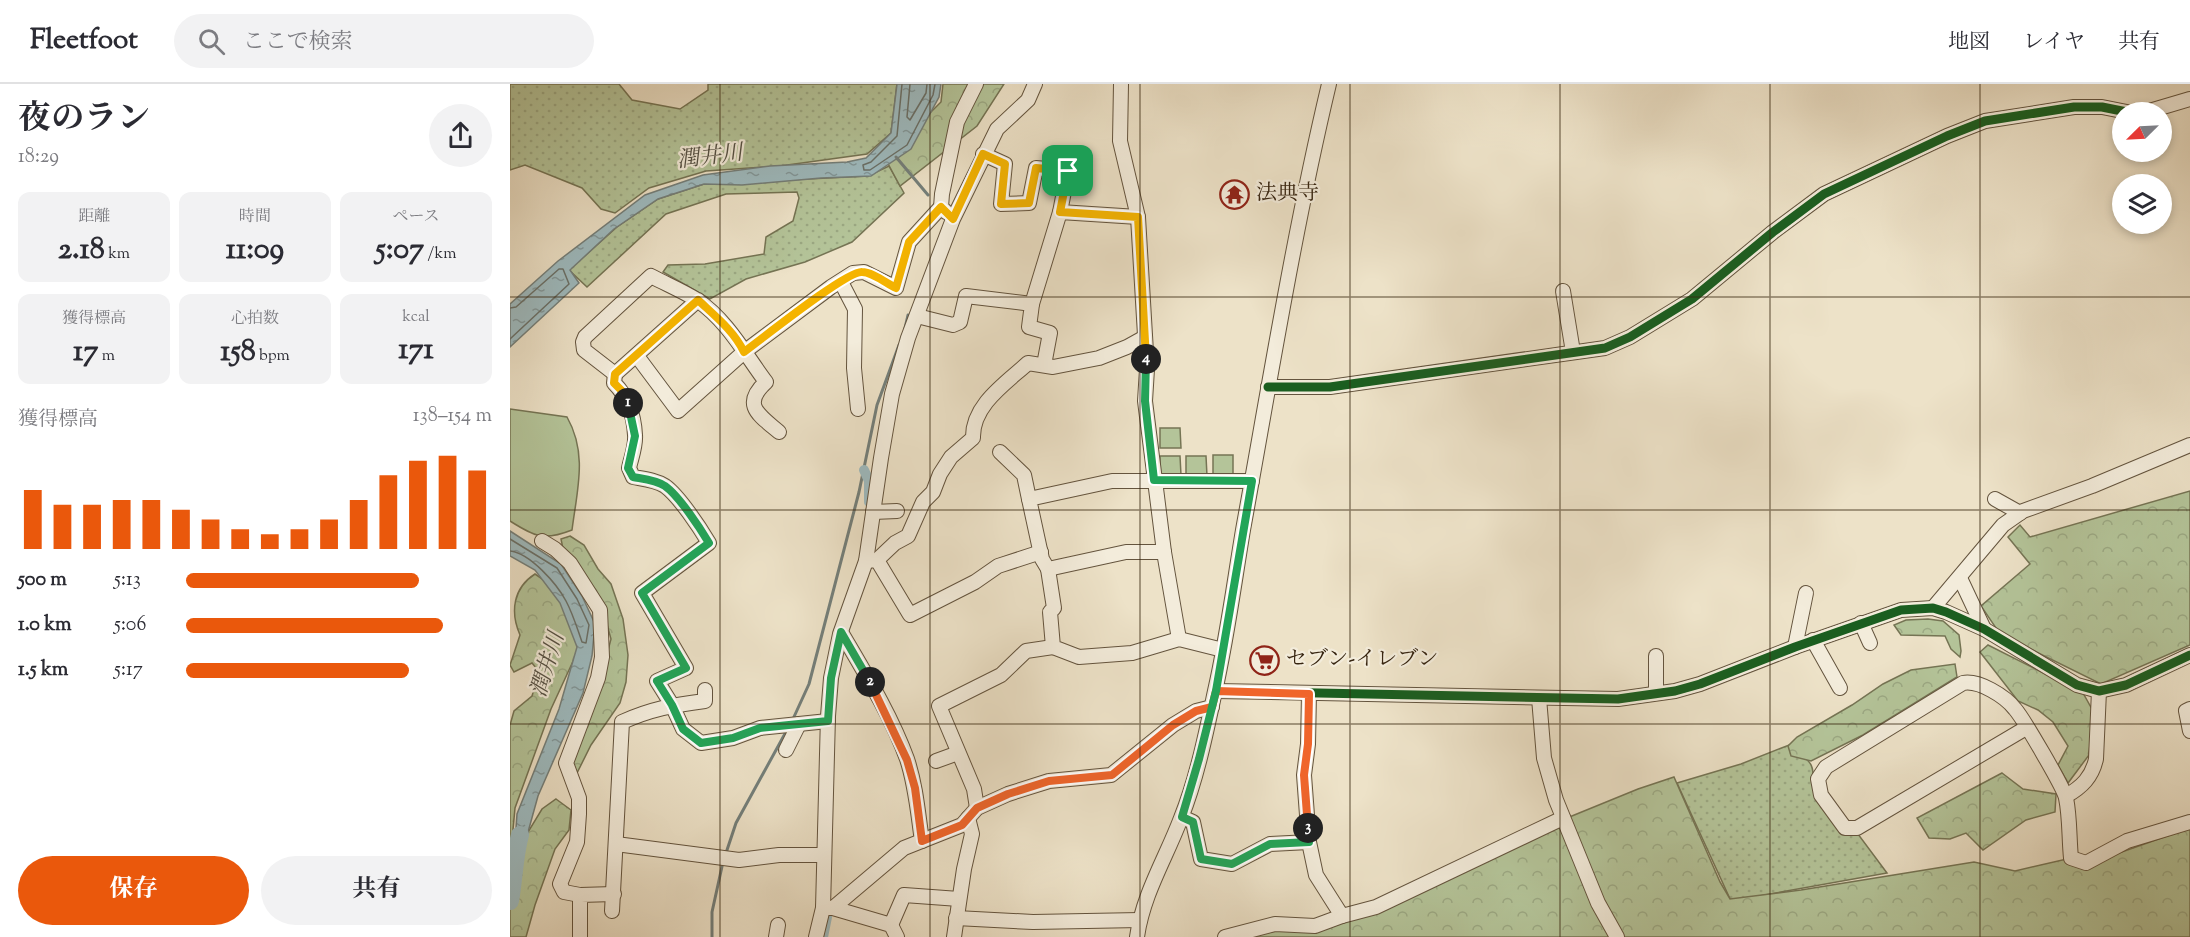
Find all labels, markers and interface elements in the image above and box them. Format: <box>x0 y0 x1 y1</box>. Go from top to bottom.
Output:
search box <box>174 14 594 68</box>
text: Fleetfoot <box>30 21 138 61</box>
icon: search <box>195 25 228 58</box>
text: ここで検索 <box>243 27 353 59</box>
text: 地図 <box>1948 28 1990 58</box>
text: レイヤ <box>2023 28 2085 58</box>
text: 共有 <box>2118 28 2160 58</box>
text: 夜のラン <box>18 96 150 144</box>
north arrow <box>2112 102 2172 162</box>
map controls <box>2112 102 2172 234</box>
button: share <box>429 104 492 167</box>
water label: 潤井川 <box>675 138 747 178</box>
text: 18:29 <box>18 143 59 172</box>
pin <box>1042 145 1093 196</box>
icon: arrive <box>1051 154 1084 187</box>
button: layers <box>2112 174 2172 234</box>
temple icon: 法典寺 <box>1219 178 1251 210</box>
place label: 法典寺 <box>1256 179 1319 209</box>
text: 距離 <box>78 206 110 229</box>
text: 時間 <box>239 206 271 229</box>
text: ペース <box>392 206 440 229</box>
text: 2.18 <box>58 229 105 272</box>
text: 11:09 <box>226 229 284 272</box>
text: 5:07 <box>375 229 424 272</box>
text: km <box>105 243 130 266</box>
text: /km <box>424 243 457 266</box>
text: kcal <box>402 306 430 329</box>
text: 獲得標高 <box>62 308 126 331</box>
text: 心拍数 <box>231 308 279 331</box>
text: 171 <box>398 329 434 372</box>
text: 17 <box>73 331 98 374</box>
text: 158 <box>220 331 256 374</box>
pin: 4 <box>1131 344 1161 374</box>
text: m <box>98 345 115 368</box>
text: bpm <box>256 345 290 368</box>
text: 4 <box>1142 347 1150 370</box>
pin: 1 <box>613 388 643 418</box>
text: 1 <box>625 391 631 414</box>
text: 138–154 m <box>413 402 492 431</box>
text: 獲得標高 <box>18 406 98 435</box>
text: 500 m <box>18 566 67 595</box>
text: 5:13 <box>114 566 141 595</box>
text: 1.0 km <box>18 611 72 640</box>
text: 5:06 <box>114 611 146 640</box>
water label: 潤井川 <box>524 627 575 701</box>
supermarket icon: セブン-イレブン <box>1249 644 1281 676</box>
place label: セブン-イレブン <box>1286 645 1438 675</box>
text: 1.5 km <box>18 656 68 685</box>
text: 5:17 <box>114 656 143 685</box>
pin: 2 <box>855 667 885 697</box>
text: 2 <box>866 670 874 693</box>
pin: 3 <box>1293 813 1323 843</box>
text: 3 <box>1305 816 1311 839</box>
button: 保存 <box>18 856 249 925</box>
button: 共有 <box>261 856 492 925</box>

